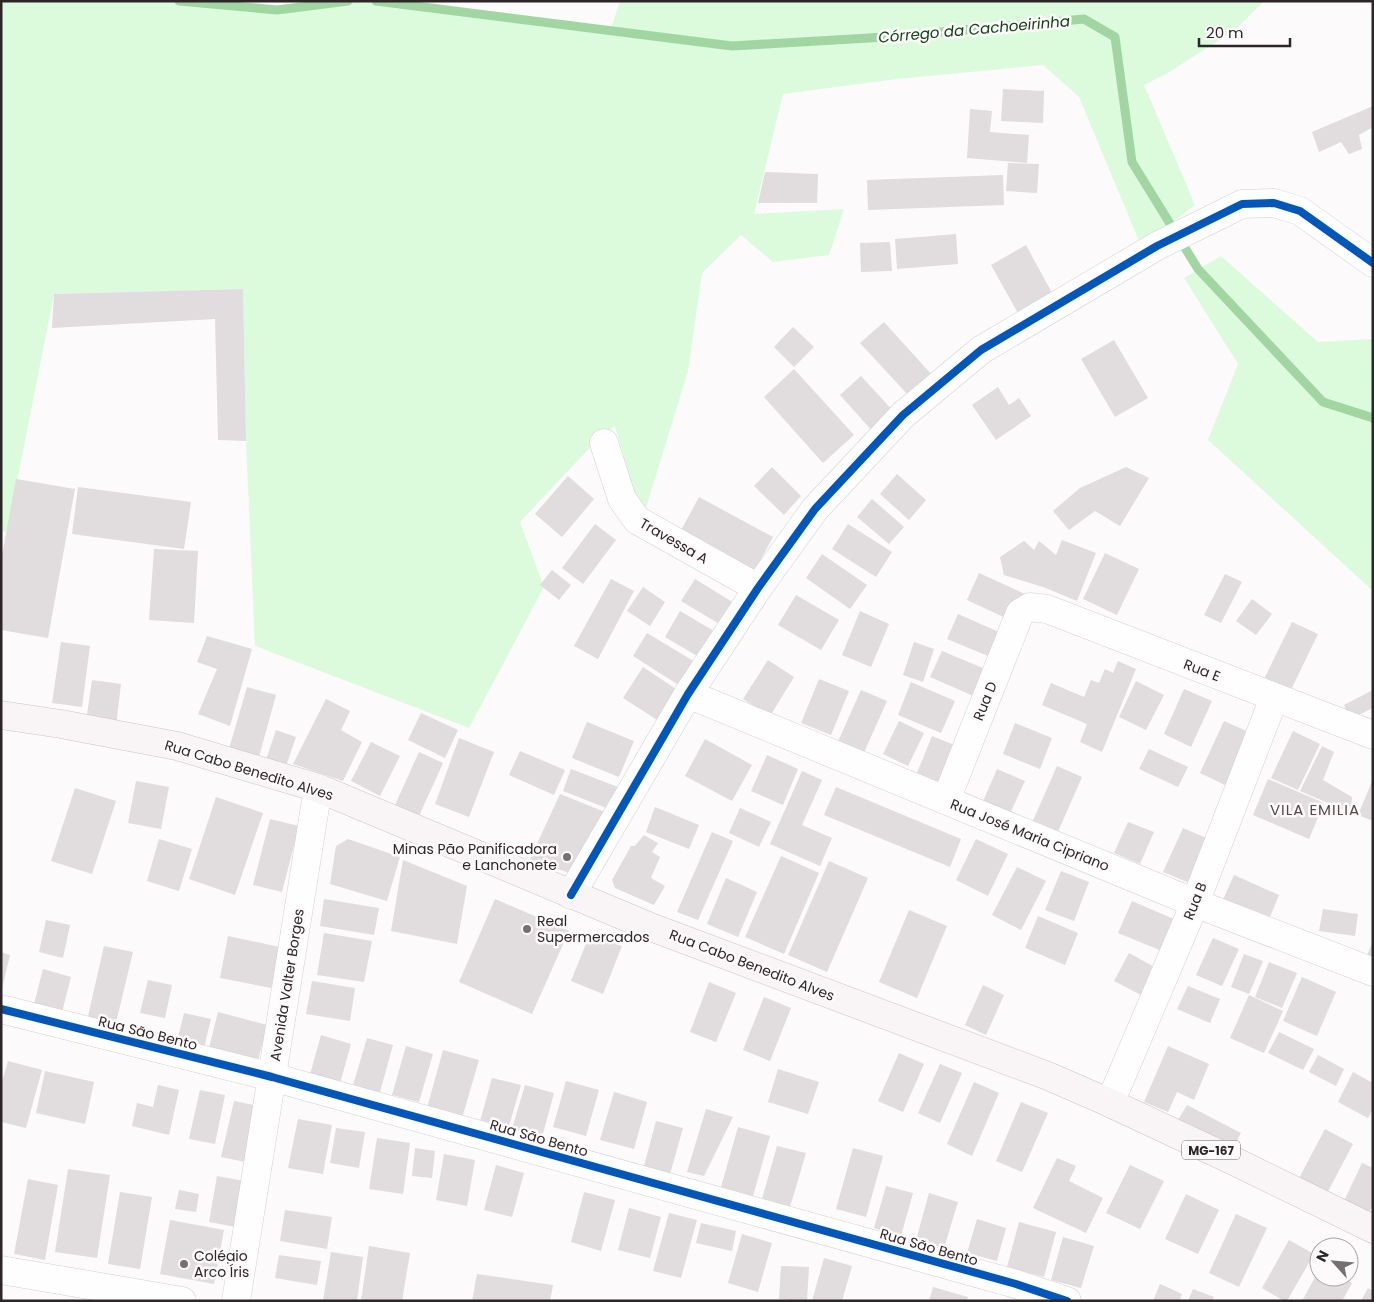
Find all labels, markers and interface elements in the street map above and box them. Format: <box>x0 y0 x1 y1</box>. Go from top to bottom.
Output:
water label: Córrego da Cachoeirinha <box>877 10 1071 48</box>
scale bar <box>1199 15 1290 47</box>
text: 20 m <box>1206 22 1244 43</box>
street label: Travessa A <box>636 513 712 569</box>
street label: Rua E <box>1181 654 1223 686</box>
street label: Rua D <box>968 678 1002 724</box>
street label: Rua Cabo Benedito Alves <box>162 735 336 805</box>
street label: Rua José Maria Cipriano <box>947 794 1113 876</box>
district label: VILA EMILIA <box>1270 799 1360 820</box>
place label: Minas Pão Panificadora e Lanchonete <box>393 839 557 875</box>
marker: Minas Pão Panificadora e Lanchonete <box>561 851 573 863</box>
street label: Rua B <box>1178 879 1212 923</box>
street label: Avenida Valter Borges <box>265 907 309 1063</box>
place label: Real Supermercados <box>537 911 650 947</box>
marker: Real Supermercados <box>521 923 533 935</box>
street label: Rua Cabo Benedito Alves <box>667 924 837 1006</box>
street label: Rua São Bento <box>96 1011 200 1055</box>
street label: Rua São Bento <box>488 1114 590 1162</box>
road number: MG-167 <box>1182 1140 1240 1160</box>
street label: Rua São Bento <box>878 1223 980 1271</box>
north arrow <box>1309 1237 1359 1287</box>
place label: Colégio Arco Íris <box>194 1246 249 1282</box>
text: N <box>1311 1247 1334 1265</box>
marker: Colégio Arco Íris <box>178 1258 190 1270</box>

